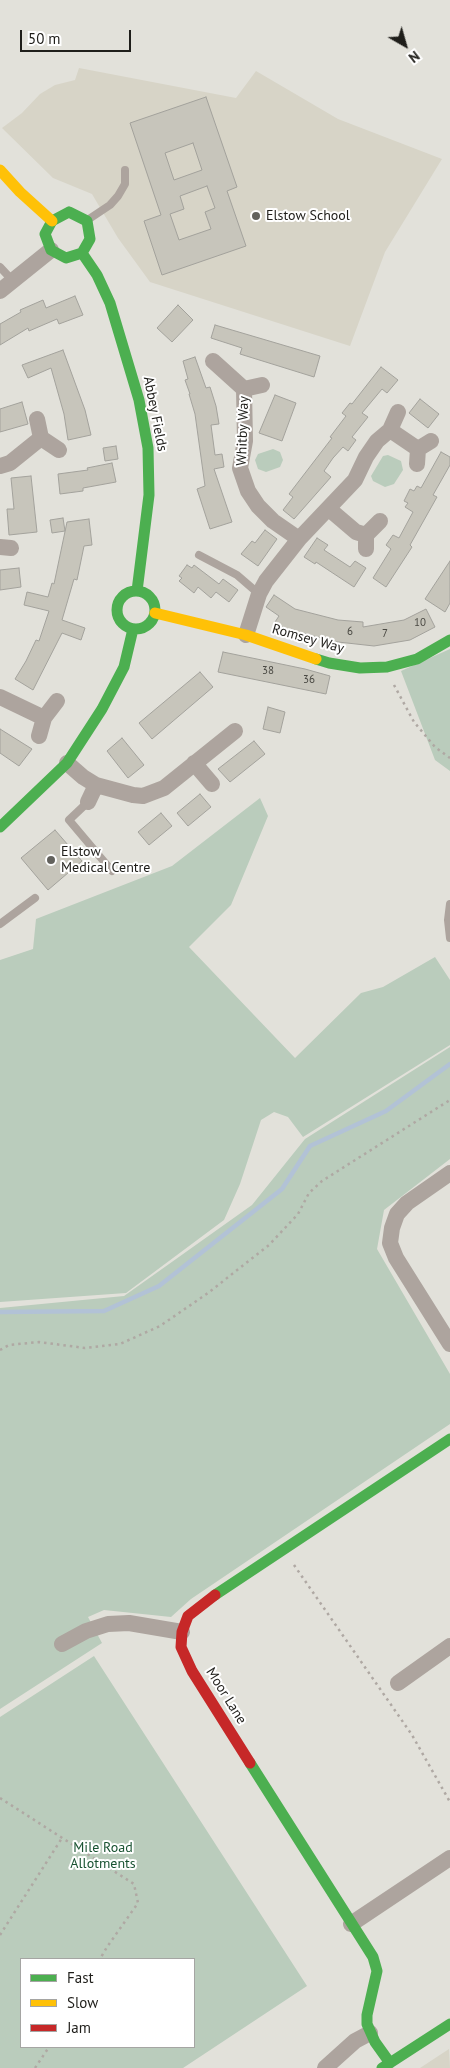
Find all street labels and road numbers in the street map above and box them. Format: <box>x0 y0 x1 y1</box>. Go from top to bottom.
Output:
street label: Abbey Fields <box>140 375 170 453</box>
street label: Whitby Way <box>233 396 253 466</box>
street label: Romsey Way <box>270 621 346 657</box>
street label: Moor Lane <box>202 1665 250 1727</box>

